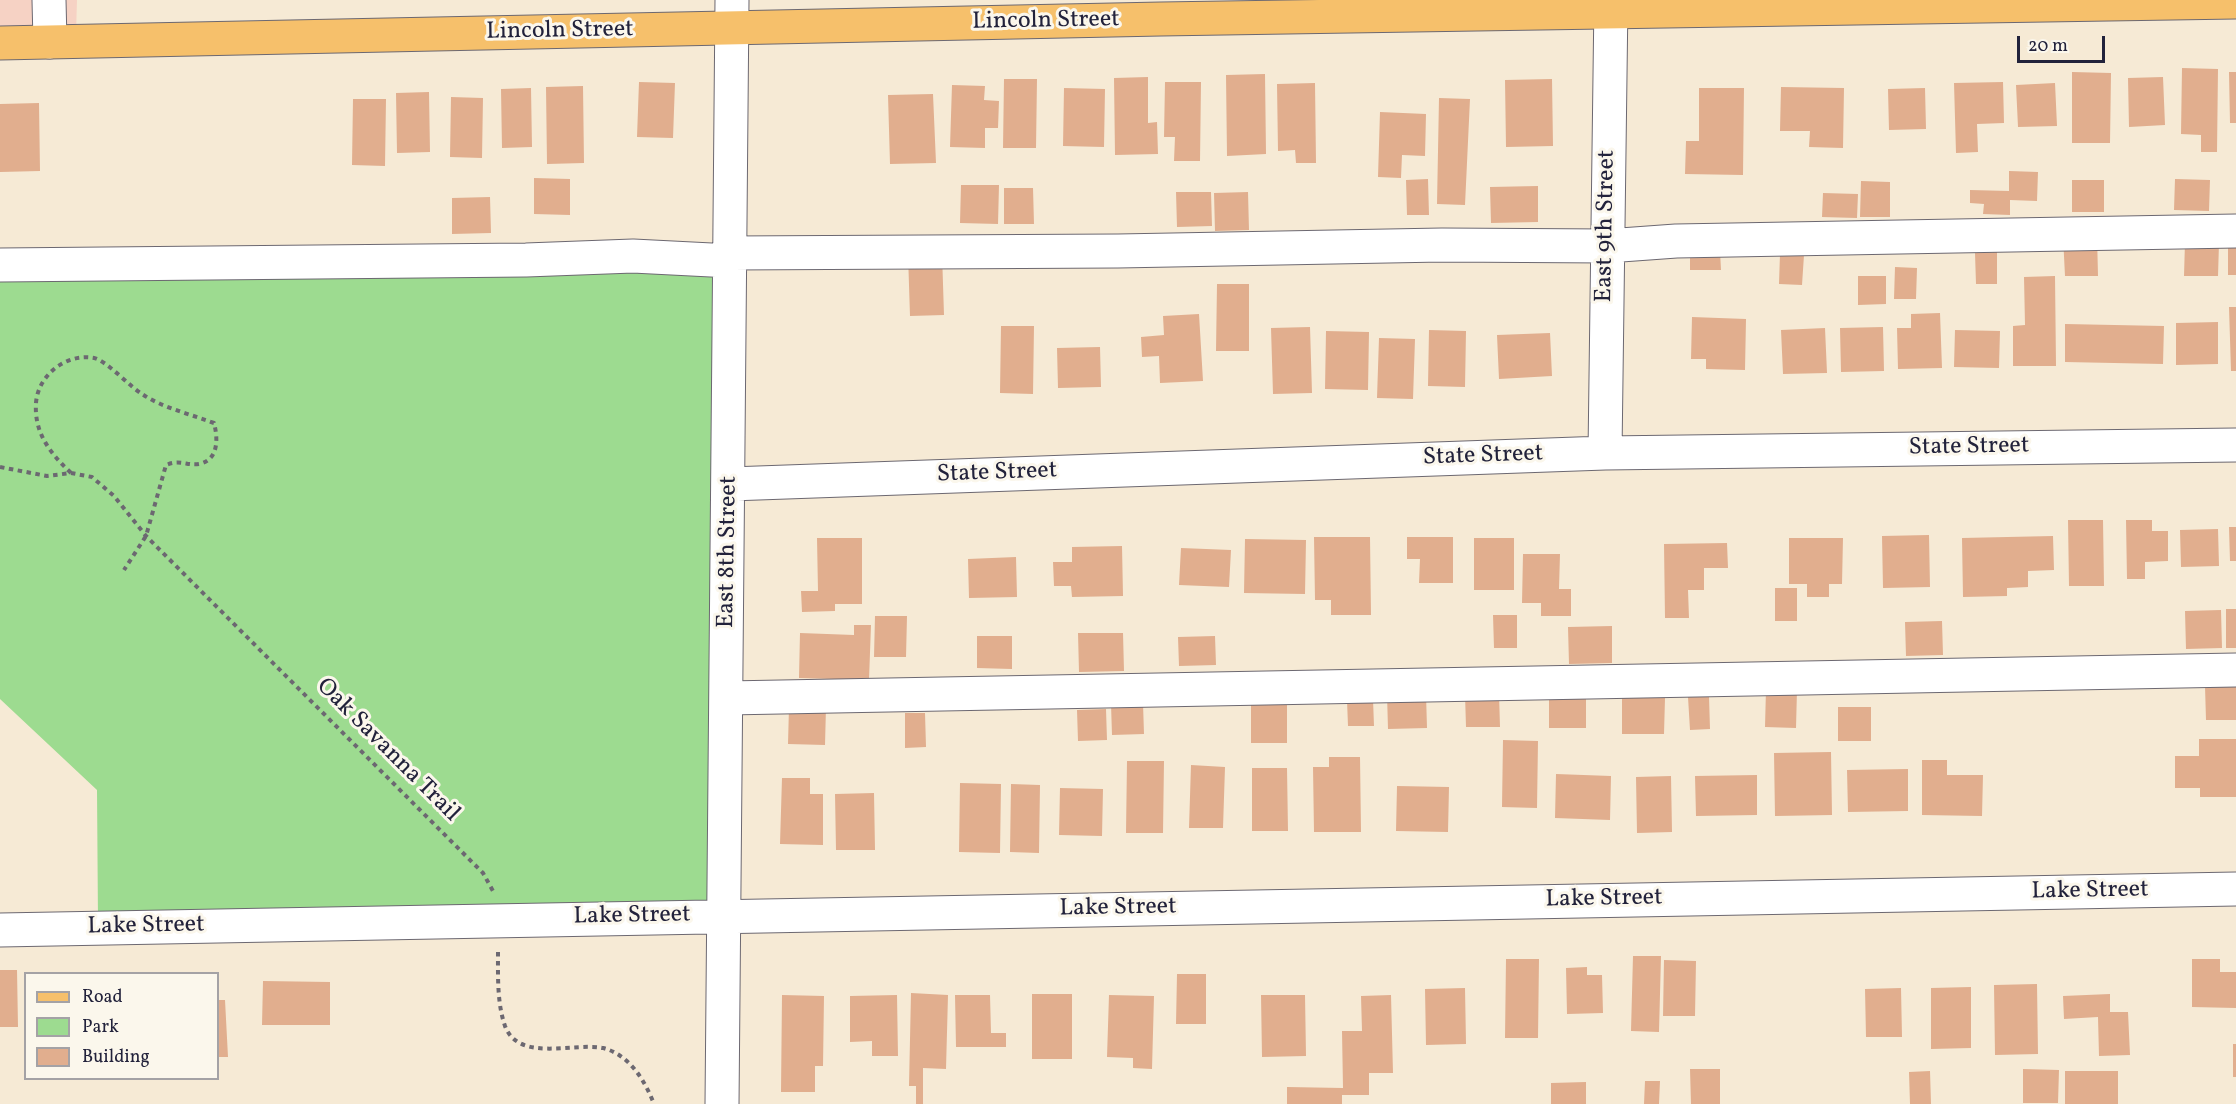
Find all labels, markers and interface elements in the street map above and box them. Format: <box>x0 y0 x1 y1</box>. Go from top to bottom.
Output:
street label: Lincoln Street <box>972 6 1120 38</box>
street label: Lincoln Street <box>486 16 634 48</box>
scale bar <box>2020 24 2108 62</box>
text: 20 m <box>2028 34 2068 59</box>
street label: East 9th Street <box>1591 149 1623 303</box>
street label: State Street <box>1908 433 2030 463</box>
street label: State Street <box>1422 441 1544 473</box>
street label: State Street <box>936 458 1058 490</box>
street label: East 8th Street <box>713 476 745 628</box>
street label: Oak Savanna Trail <box>309 673 465 829</box>
street label: Lake Street <box>2031 877 2149 907</box>
street label: Lake Street <box>1545 885 1663 915</box>
street label: Lake Street <box>1059 894 1177 924</box>
street label: Lake Street <box>573 902 691 932</box>
street label: Lake Street <box>87 912 205 942</box>
legend <box>24 972 219 1080</box>
text: Road <box>82 985 123 1010</box>
text: Park <box>82 1015 119 1040</box>
text: Building <box>82 1045 150 1070</box>

